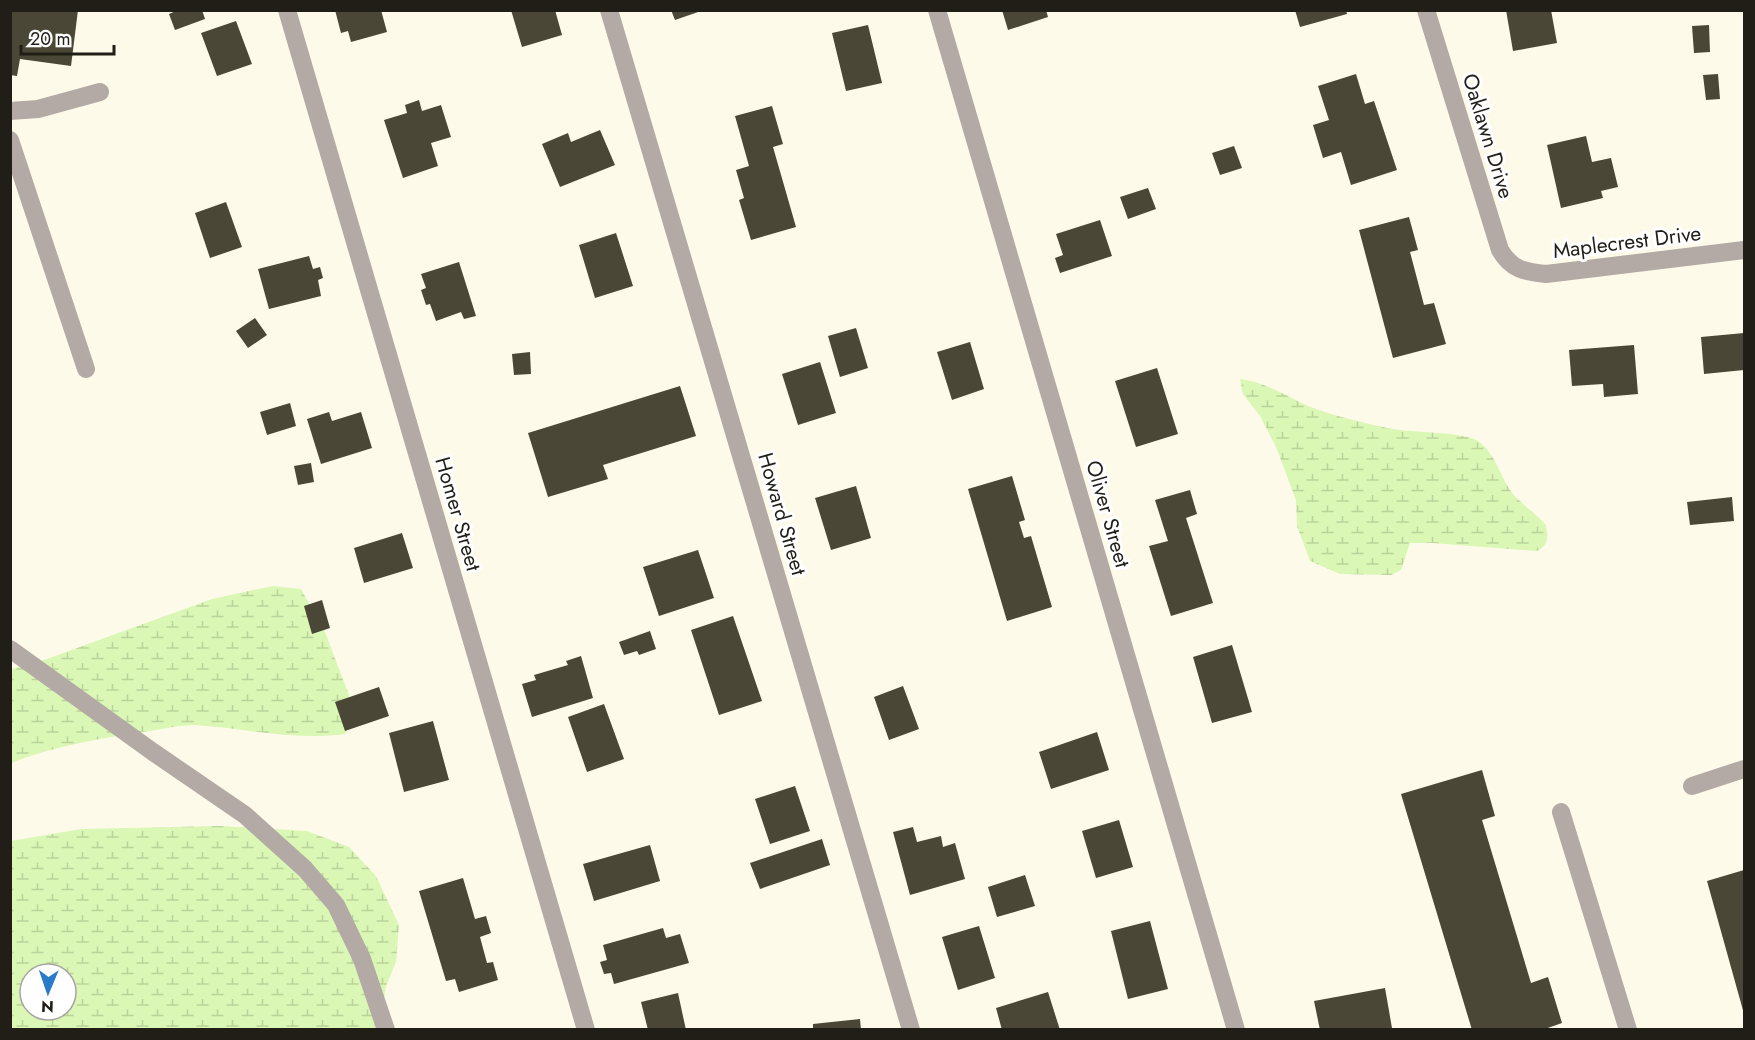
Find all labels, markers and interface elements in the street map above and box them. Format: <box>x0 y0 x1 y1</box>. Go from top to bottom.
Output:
scale bar <box>21 18 114 56</box>
text: 20 m <box>30 26 70 52</box>
street label: Oaklawn Drive <box>1455 70 1521 202</box>
street label: Maplecrest Drive <box>1551 218 1703 266</box>
street label: Howard Street <box>750 449 814 579</box>
street label: Homer Street <box>427 453 489 575</box>
street label: Oliver Street <box>1078 457 1138 571</box>
north arrow <box>18 962 78 1022</box>
text: N <box>41 995 54 1018</box>

